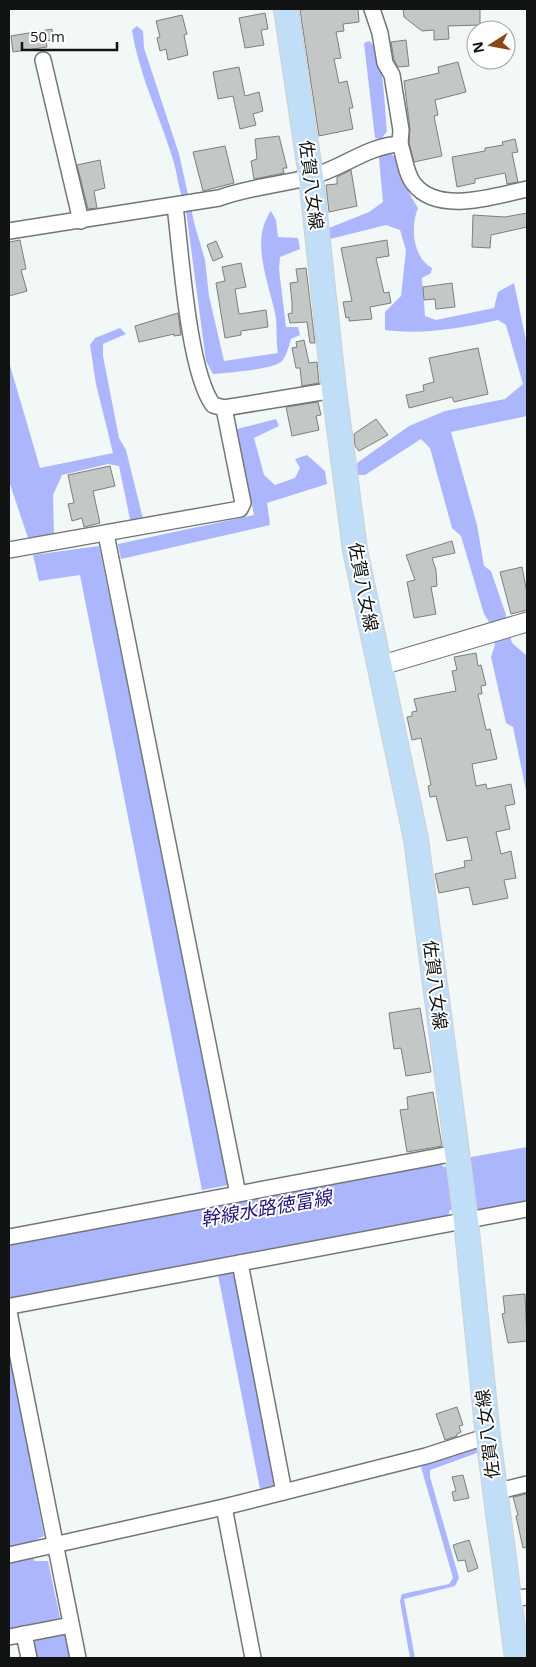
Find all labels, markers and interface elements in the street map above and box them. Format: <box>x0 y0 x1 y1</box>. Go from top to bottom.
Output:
scale bar <box>22 20 118 52</box>
north arrow <box>466 20 516 70</box>
text: 50 m <box>30 26 65 46</box>
text: N <box>467 40 488 55</box>
street label: 佐賀八女線 <box>295 139 329 231</box>
street label: 佐賀八女線 <box>344 540 384 633</box>
street label: 佐賀八女線 <box>419 939 453 1031</box>
water label: 幹線水路徳富線 <box>198 1183 336 1232</box>
street label: 佐賀八女線 <box>470 1388 504 1480</box>

